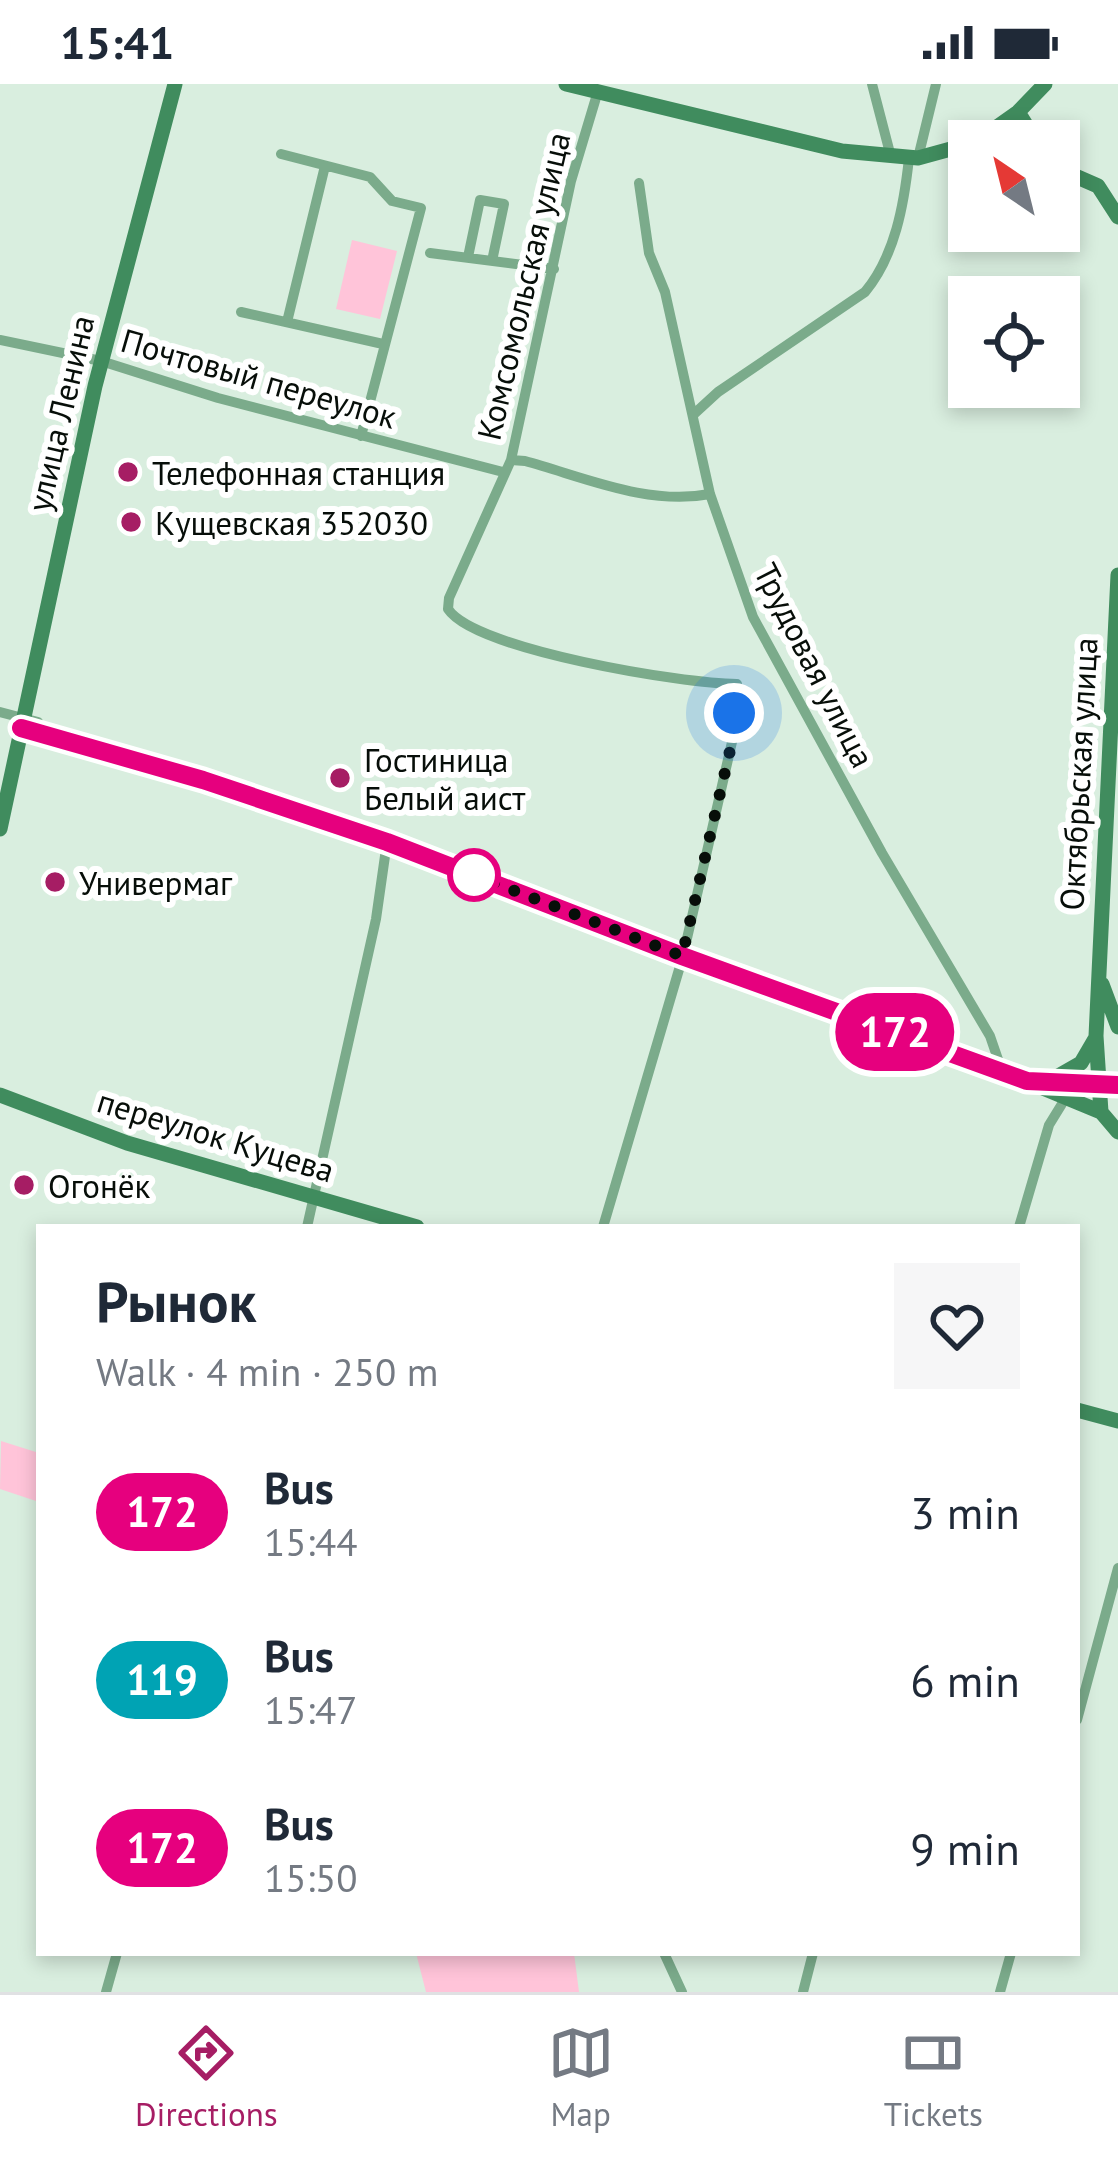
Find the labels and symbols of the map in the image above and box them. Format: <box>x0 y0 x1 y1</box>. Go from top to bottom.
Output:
north arrow <box>948 120 1080 252</box>
street label: Комсомольская улица <box>467 128 579 444</box>
street label: улица Ленина <box>17 311 103 515</box>
street label: Почтовый переулок <box>116 318 402 438</box>
place label: Телефонная станция <box>152 451 445 494</box>
marker: Телефонная станция <box>115 459 141 485</box>
place label: Кущевская 352030 <box>155 501 428 544</box>
marker: Кущевская 352030 <box>118 509 144 535</box>
street label: Трудовая улица <box>745 555 885 775</box>
street label: Октябрьская улица <box>1049 636 1107 912</box>
your location <box>704 683 764 743</box>
place label: Гостиница Белый аист <box>364 738 526 819</box>
marker: Гостиница Белый аист <box>327 765 353 791</box>
unlabelled marker <box>449 850 499 900</box>
place label: Универмаг <box>79 861 233 904</box>
marker: Универмаг <box>42 869 68 895</box>
line badge: 172 <box>826 993 964 1071</box>
street label: переулок Куцева <box>92 1079 340 1191</box>
place label: Огонёк <box>48 1164 150 1207</box>
marker: Огонёк <box>11 1172 37 1198</box>

